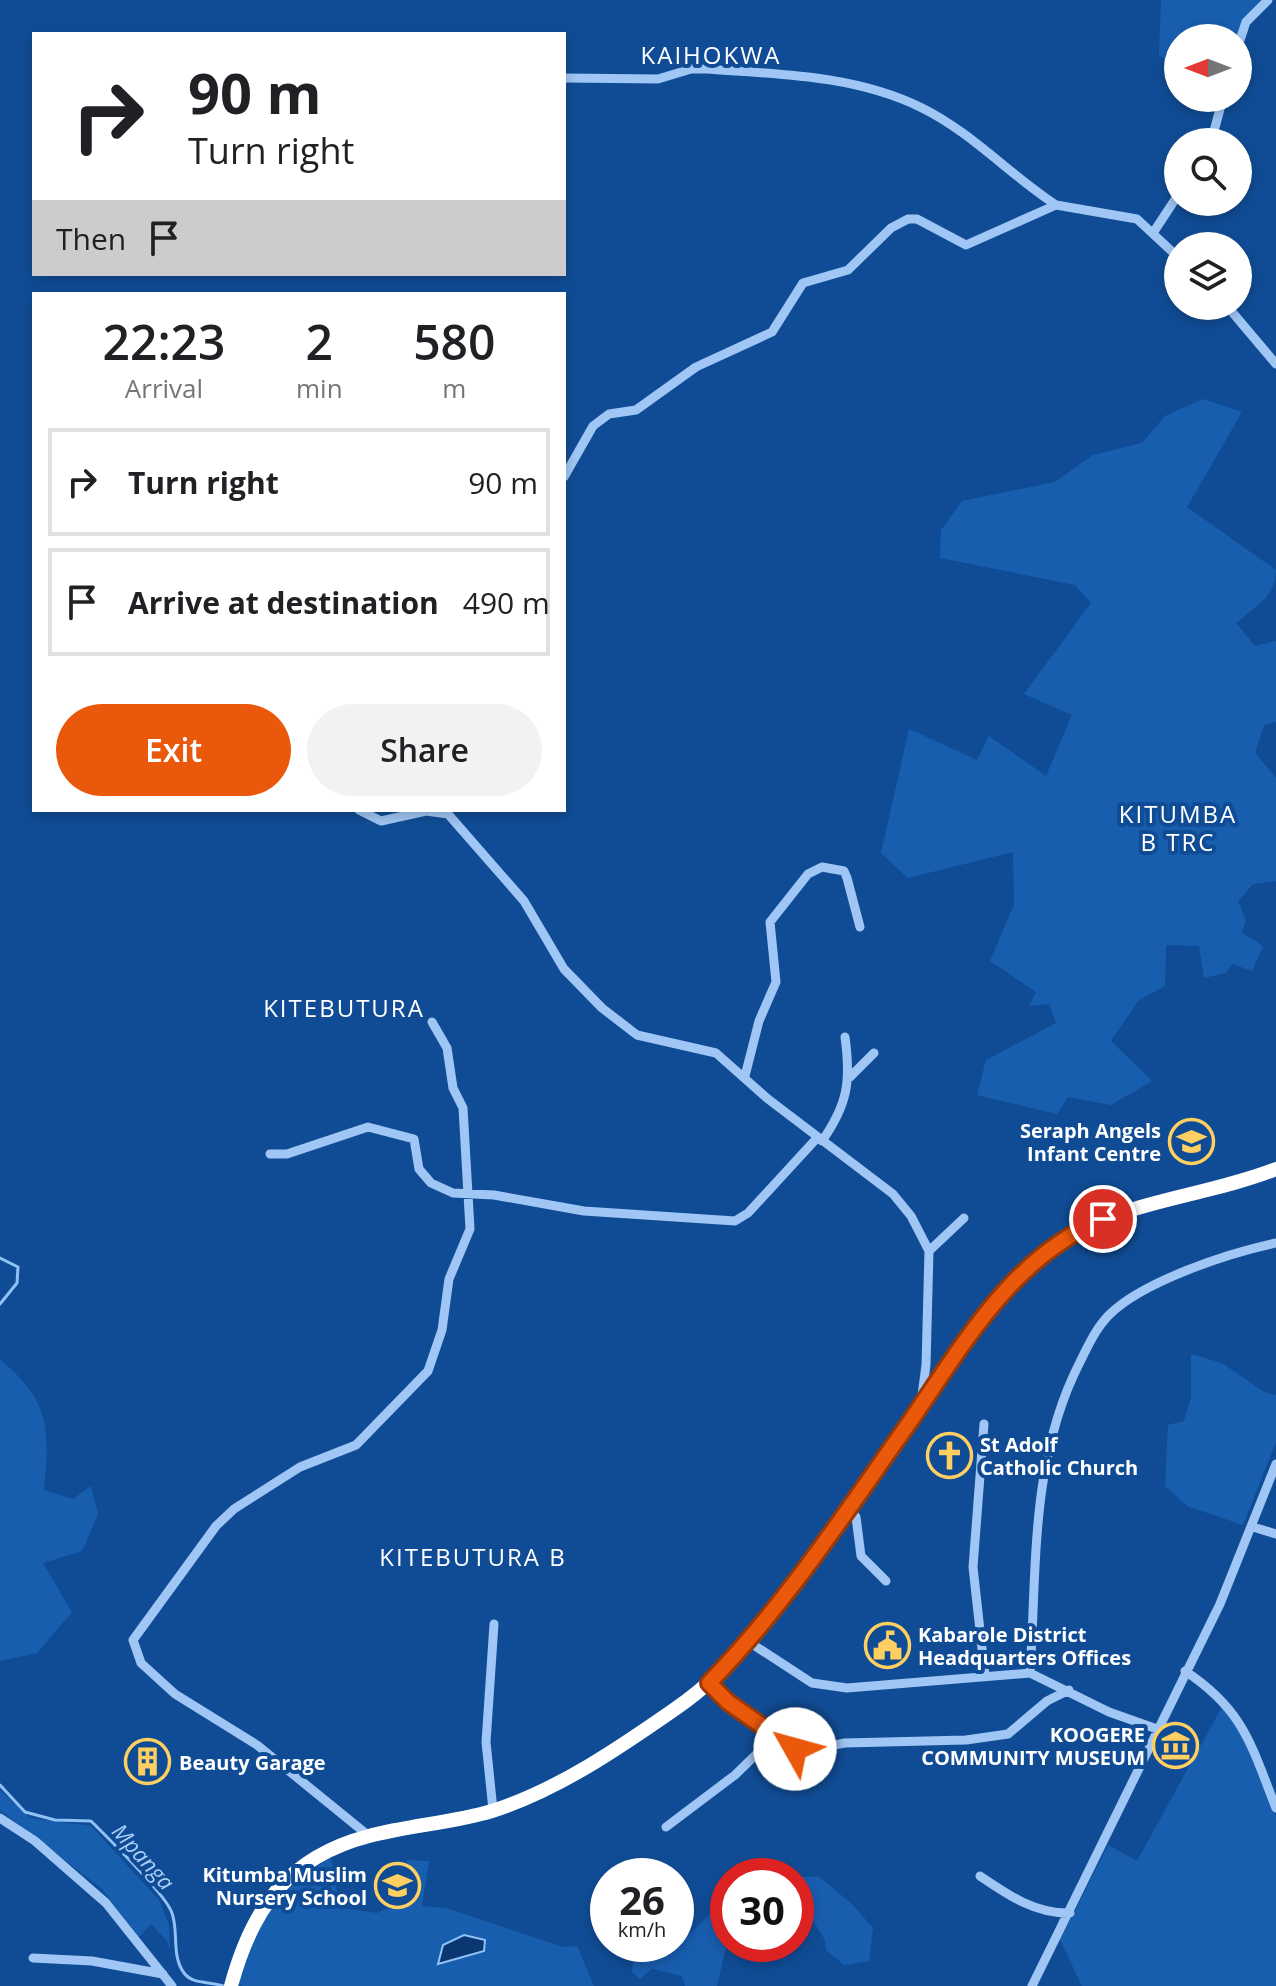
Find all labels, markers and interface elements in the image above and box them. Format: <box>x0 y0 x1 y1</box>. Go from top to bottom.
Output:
north arrow <box>1164 24 1252 112</box>
map controls <box>1164 24 1252 320</box>
district label: KAIHOKWA <box>641 38 781 71</box>
text: 90 m <box>188 54 322 130</box>
icon: right <box>56 64 160 168</box>
text: Turn right <box>188 126 354 175</box>
button: search <box>1164 128 1252 216</box>
icon: arrive <box>142 216 186 260</box>
text: Then <box>56 218 126 259</box>
button: layers <box>1164 232 1252 320</box>
text: 22:23 <box>103 309 225 374</box>
text: 2 <box>306 309 333 374</box>
text: 580 <box>413 309 495 374</box>
text: Arrival <box>125 370 203 406</box>
text: min <box>296 370 343 406</box>
text: m <box>442 370 466 406</box>
icon: right <box>60 460 104 504</box>
text: Turn right <box>128 462 279 503</box>
text: 90 m <box>468 462 538 503</box>
icon: arrive <box>60 580 104 624</box>
text: Arrive at destination <box>128 582 439 623</box>
text: 490 m <box>463 582 550 623</box>
button: Exit <box>56 704 291 796</box>
button: Share <box>307 704 542 796</box>
district label: KITUMBA B TRC <box>1119 797 1237 858</box>
district label: KITEBUTURA <box>263 991 425 1024</box>
place label: Seraph Angels Infant Centre <box>1020 1117 1161 1167</box>
school or university icon: Seraph Angels Infant Centre <box>1168 1117 1216 1165</box>
pin <box>1069 1185 1137 1253</box>
icon: arrive <box>1081 1197 1125 1241</box>
church icon: St Adolf Catholic Church <box>925 1431 973 1479</box>
place label: St Adolf Catholic Church <box>980 1431 1138 1481</box>
district label: KITEBUTURA B <box>379 1540 567 1573</box>
public building icon: Kabarole District Headquarters Offices <box>863 1621 911 1669</box>
place label: Kabarole District Headquarters Offices <box>918 1621 1131 1671</box>
position arrow <box>753 1707 837 1791</box>
place label: KOOGERE COMMUNITY MUSEUM <box>921 1721 1145 1771</box>
museum icon: KOOGERE COMMUNITY MUSEUM <box>1152 1721 1200 1769</box>
building icon: Beauty Garage <box>124 1738 172 1786</box>
place label: Beauty Garage <box>179 1749 326 1776</box>
water label: Mpanga <box>106 1816 182 1896</box>
speed limit sign: 30 <box>710 1858 814 1962</box>
place label: Kitumba Muslim Nursery School <box>202 1861 367 1911</box>
school or university icon: Kitumba Muslim Nursery School <box>374 1862 422 1910</box>
text: 26 <box>619 1872 665 1927</box>
text: km/h <box>618 1916 666 1943</box>

